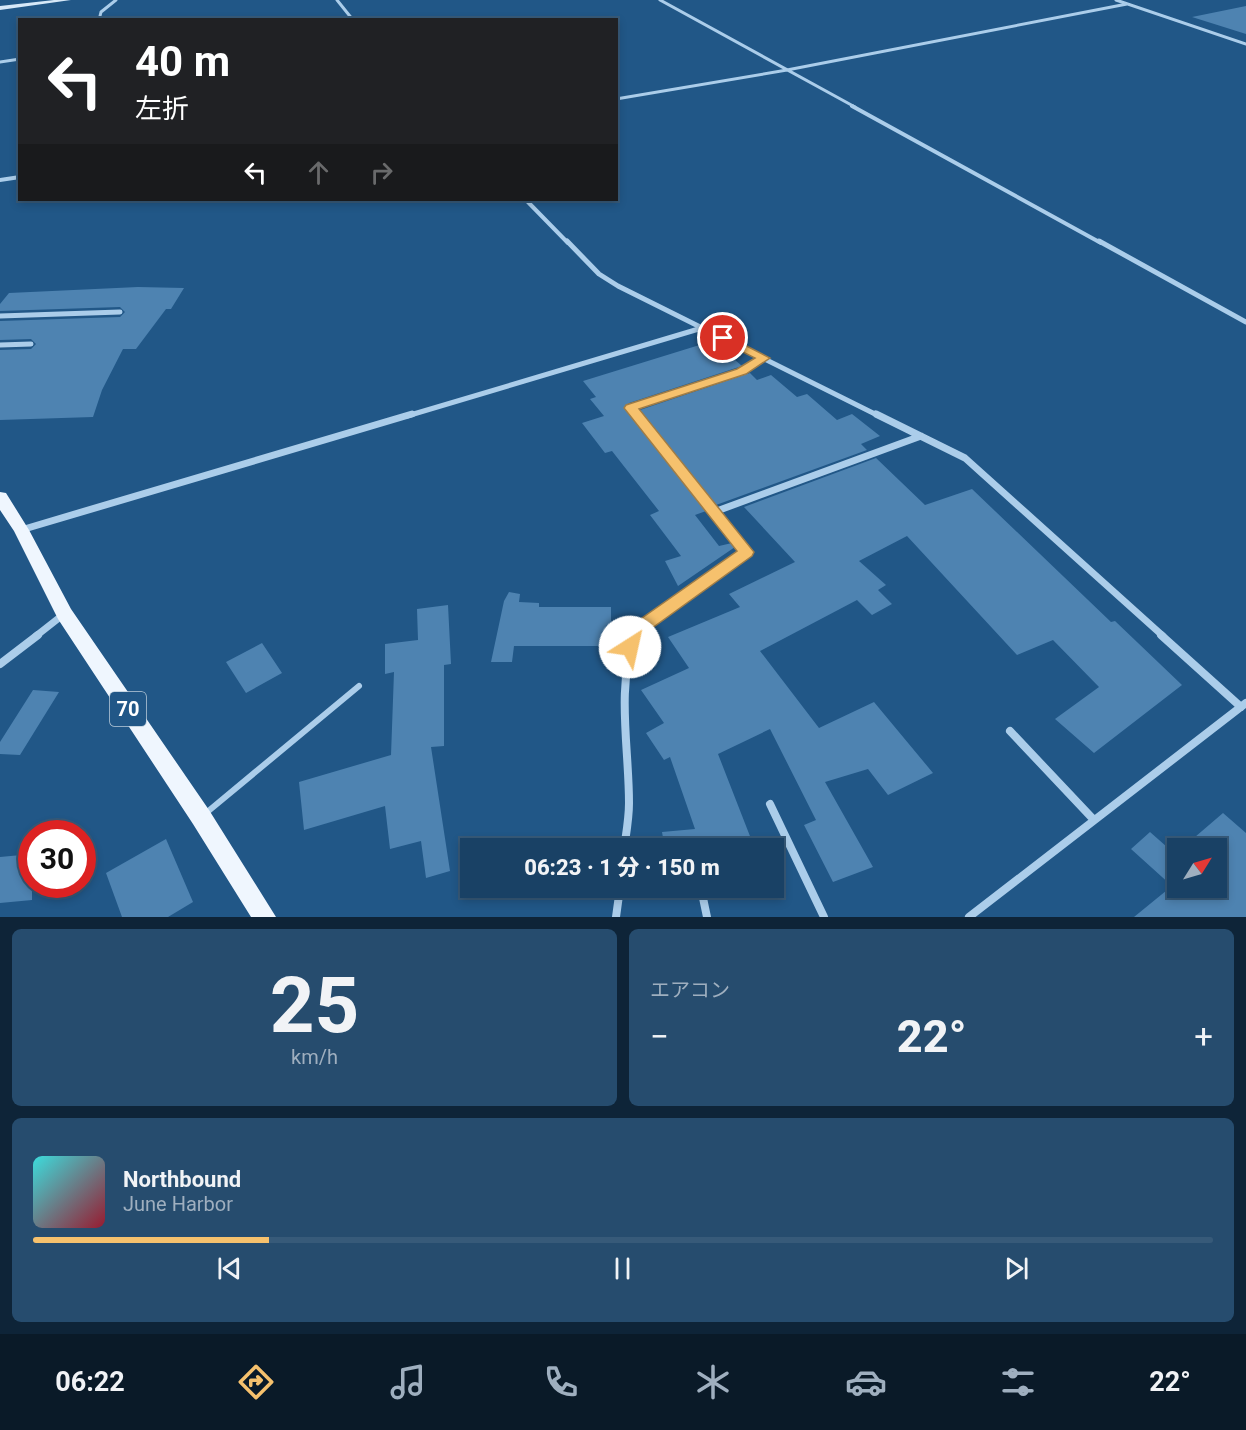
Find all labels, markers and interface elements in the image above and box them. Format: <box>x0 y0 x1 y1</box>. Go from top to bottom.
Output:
text: 40 m <box>135 37 230 86</box>
icon: left <box>36 42 114 120</box>
text: 左折 <box>135 93 189 125</box>
icon: left <box>239 156 272 189</box>
icon: ahead <box>302 156 335 189</box>
icon: right <box>365 156 398 189</box>
pin <box>697 312 748 363</box>
icon: arrive <box>706 321 739 354</box>
position arrow <box>598 615 662 679</box>
road number: 70 <box>110 692 146 726</box>
speed limit sign: 30 <box>18 820 96 898</box>
north arrow <box>1167 838 1227 898</box>
map controls <box>1167 838 1227 898</box>
text: 06:23 · 1 分 · 150 m <box>524 855 720 880</box>
text: 25 <box>270 960 359 1051</box>
text: エアコン <box>650 978 730 1002</box>
text: 22° <box>897 1010 966 1063</box>
text: − <box>650 1017 669 1056</box>
text: + <box>1194 1017 1213 1056</box>
text: km/h <box>291 1045 338 1069</box>
text: Northbound <box>123 1167 241 1192</box>
text: June Harbor <box>123 1192 233 1216</box>
icon: previous <box>213 1252 246 1285</box>
icon: pause <box>606 1252 639 1285</box>
icon: next <box>1000 1252 1033 1285</box>
icon: directions <box>235 1361 277 1403</box>
icon: music <box>387 1361 429 1403</box>
icon: phone <box>540 1361 582 1403</box>
icon: climate <box>692 1361 734 1403</box>
icon: car <box>845 1361 887 1403</box>
icon: filters <box>997 1361 1039 1403</box>
text: 06:22 <box>55 1366 125 1398</box>
text: 22° <box>1149 1366 1191 1398</box>

